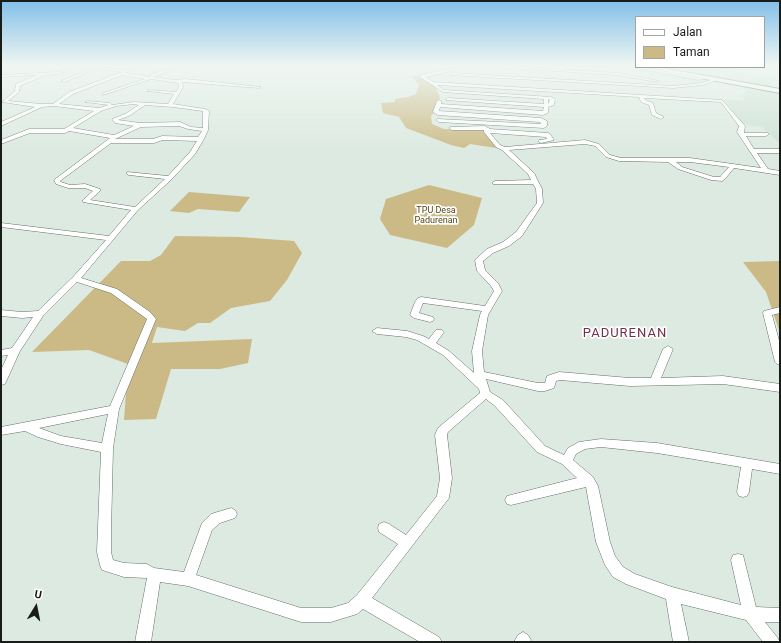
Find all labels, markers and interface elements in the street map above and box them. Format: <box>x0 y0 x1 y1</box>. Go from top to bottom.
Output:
legend <box>635 16 765 68</box>
text: Jalan <box>673 25 702 39</box>
text: Taman <box>673 45 710 59</box>
park label: TPU Desa Padurenan <box>414 206 458 227</box>
district label: PADURENAN <box>583 326 667 342</box>
north arrow <box>16 587 56 627</box>
text: U <box>33 588 43 602</box>

